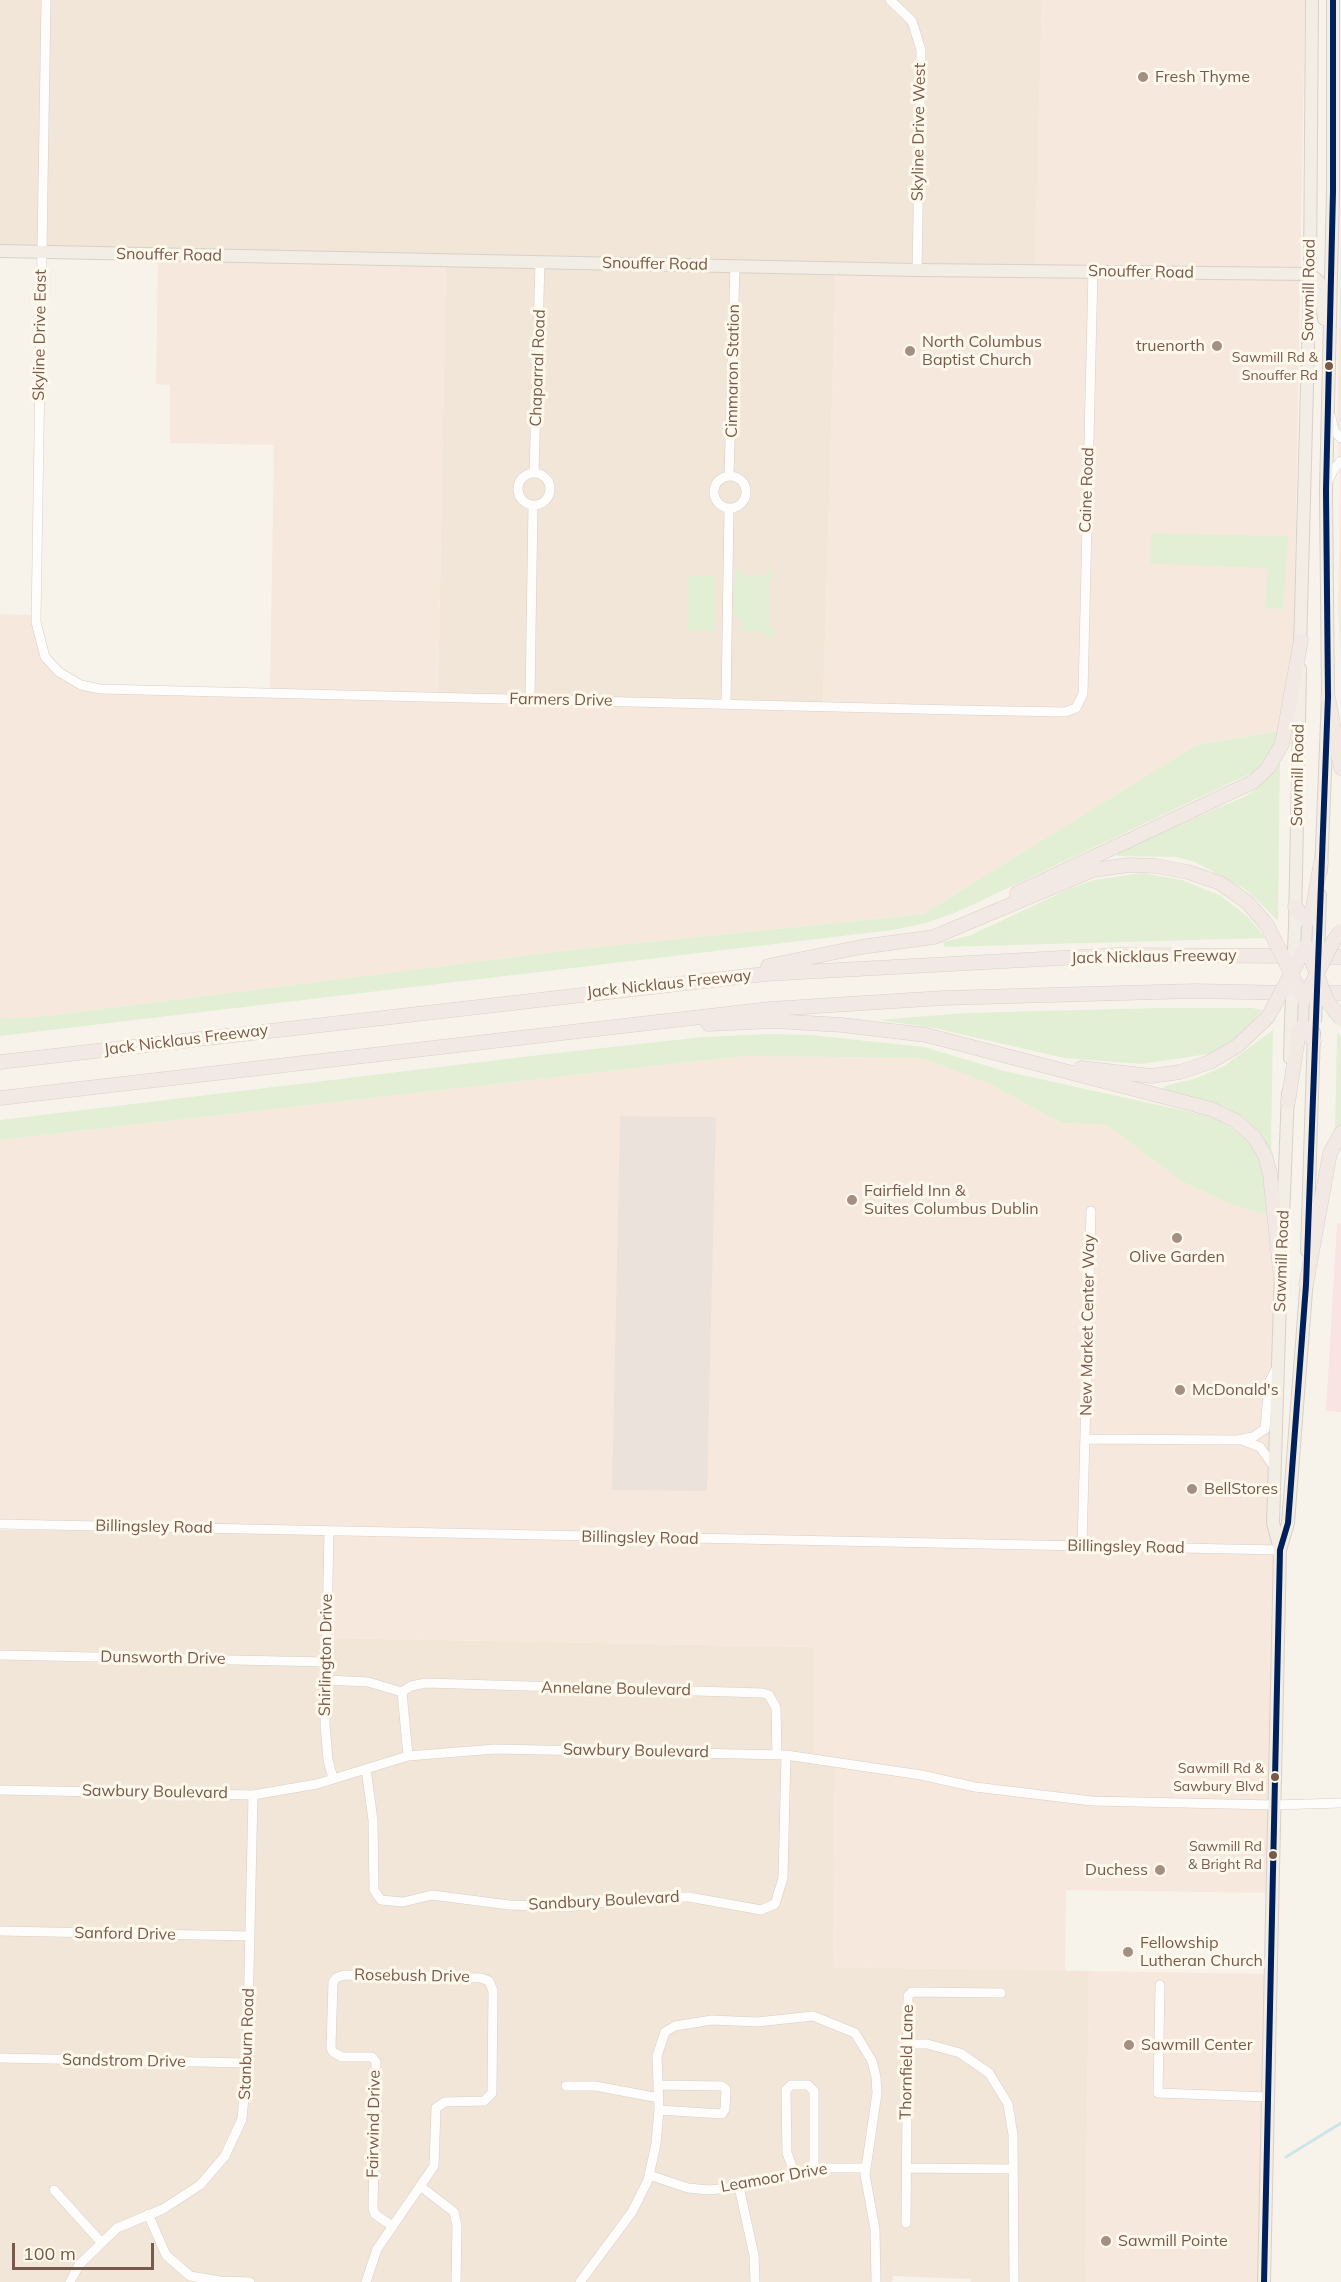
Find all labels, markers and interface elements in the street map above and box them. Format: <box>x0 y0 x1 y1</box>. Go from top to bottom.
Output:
street label: Skyline Drive West <box>908 63 930 201</box>
place label: Fresh Thyme <box>1155 67 1250 87</box>
marker: Fresh Thyme <box>1136 70 1150 84</box>
street label: Sawmill Road <box>1299 239 1319 341</box>
street label: Snouffer Road <box>116 244 222 266</box>
street label: Snouffer Road <box>602 253 708 275</box>
street label: Snouffer Road <box>1088 261 1194 283</box>
street label: Skyline Drive East <box>29 269 51 401</box>
street label: Cimmaron Station <box>722 304 744 438</box>
street label: Chaparral Road <box>526 309 550 427</box>
place label: North Columbus Baptist Church <box>922 332 1042 370</box>
place label: truenorth <box>1136 336 1205 356</box>
marker: truenorth <box>1210 339 1224 353</box>
marker: North Columbus Baptist Church <box>903 344 917 358</box>
place label: Sawmill Rd & Snouffer Rd <box>1232 350 1318 382</box>
marker: Sawmill Rd & Snouffer Rd <box>1323 360 1335 372</box>
street label: Caine Road <box>1076 447 1098 533</box>
street label: Farmers Drive <box>509 689 613 711</box>
street label: Sawmill Road <box>1288 724 1308 826</box>
street label: Jack Nicklaus Freeway <box>1071 946 1237 968</box>
street label: Jack Nicklaus Freeway <box>586 966 752 1002</box>
street label: Jack Nicklaus Freeway <box>103 1020 269 1060</box>
place label: Fairfield Inn & Suites Columbus Dublin <box>864 1181 1039 1219</box>
marker: Fairfield Inn & Suites Columbus Dublin <box>845 1193 859 1207</box>
street label: Sawmill Road <box>1271 1210 1293 1312</box>
marker: Olive Garden <box>1170 1231 1184 1245</box>
street label: New Market Center Way <box>1077 1234 1099 1416</box>
place label: Olive Garden <box>1129 1247 1225 1267</box>
place label: McDonald's <box>1192 1380 1279 1400</box>
marker: McDonald's <box>1173 1383 1187 1397</box>
place label: BellStores <box>1204 1479 1278 1499</box>
marker: BellStores <box>1185 1482 1199 1496</box>
street label: Billingsley Road <box>95 1516 213 1538</box>
street label: Billingsley Road <box>581 1527 699 1549</box>
street label: Billingsley Road <box>1067 1536 1185 1558</box>
street label: Shirlington Drive <box>315 1594 337 1716</box>
street label: Dunsworth Drive <box>100 1647 226 1669</box>
street label: Annelane Boulevard <box>541 1678 691 1700</box>
street label: Sawbury Boulevard <box>563 1740 709 1762</box>
place label: Sawmill Rd & Sawbury Blvd <box>1173 1761 1264 1793</box>
marker: Sawmill Rd & Sawbury Blvd <box>1269 1771 1281 1783</box>
street label: Sawbury Boulevard <box>82 1781 228 1803</box>
place label: Sawmill Rd & Bright Rd <box>1188 1839 1262 1871</box>
marker: Sawmill Rd & Bright Rd <box>1267 1849 1279 1861</box>
place label: Duchess <box>1085 1860 1148 1880</box>
marker: Duchess <box>1153 1863 1167 1877</box>
street label: Sandbury Boulevard <box>528 1887 680 1915</box>
street label: Sanford Drive <box>74 1924 176 1944</box>
place label: Fellowship Lutheran Church <box>1140 1933 1263 1971</box>
marker: Fellowship Lutheran Church <box>1121 1945 1135 1959</box>
street label: Rosebush Drive <box>354 1965 470 1987</box>
street label: Stanburn Road <box>235 1988 259 2100</box>
street label: Thornfield Lane <box>896 2004 918 2120</box>
place label: Sawmill Center <box>1141 2035 1253 2055</box>
marker: Sawmill Center <box>1122 2038 1136 2052</box>
street label: Sandstrom Drive <box>62 2050 186 2072</box>
street label: Fairwind Drive <box>363 2070 385 2178</box>
street label: Leamoor Drive <box>719 2159 829 2197</box>
scale bar <box>15 2231 158 2269</box>
place label: Sawmill Pointe <box>1118 2231 1228 2251</box>
marker: Sawmill Pointe <box>1099 2234 1113 2248</box>
text: 100 m <box>23 2242 76 2265</box>

